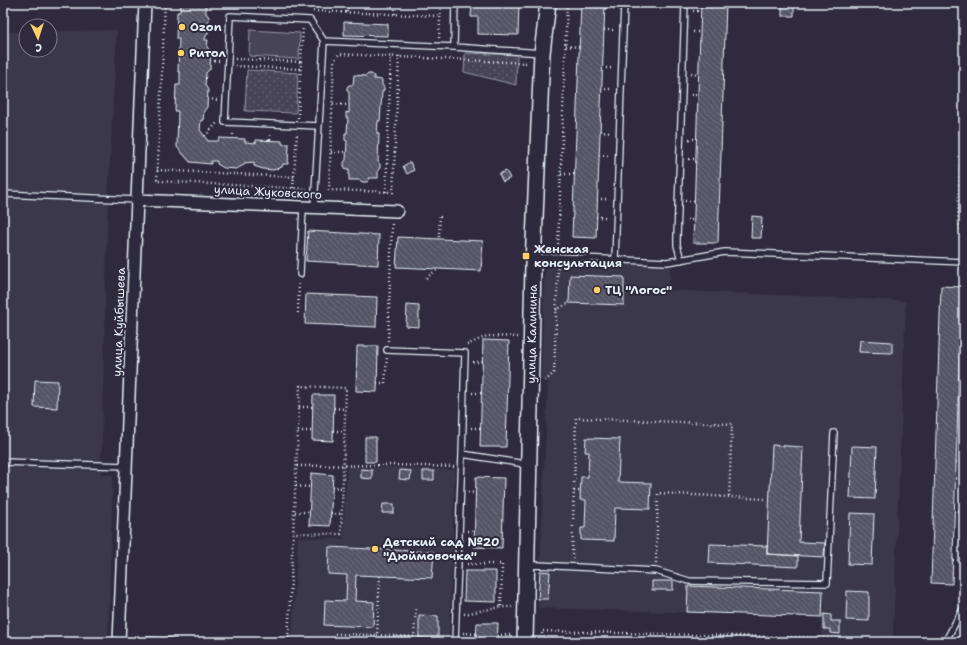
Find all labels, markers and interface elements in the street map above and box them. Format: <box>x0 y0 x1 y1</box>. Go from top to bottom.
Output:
north arrow <box>18 18 58 58</box>
place label: Ozon <box>190 19 222 35</box>
marker: Ozon <box>177 22 187 32</box>
text: С <box>35 40 43 55</box>
place label: Ритол <box>189 45 227 61</box>
marker: Ритол <box>176 48 186 58</box>
street label: улица Жуковского <box>214 181 322 203</box>
place label: Женская консультация <box>534 241 622 271</box>
marker: Женская консультация <box>521 251 531 261</box>
street label: улица Куйбышева <box>109 267 129 377</box>
place label: ТЦ "Логос" <box>605 282 672 298</box>
street label: улица Калинина <box>523 284 541 384</box>
marker: ТЦ "Логос" <box>592 285 602 295</box>
place label: Детский сад №20 "Дюймовочка" <box>383 534 499 564</box>
marker: Детский сад №20 "Дюймовочка" <box>370 544 380 554</box>

